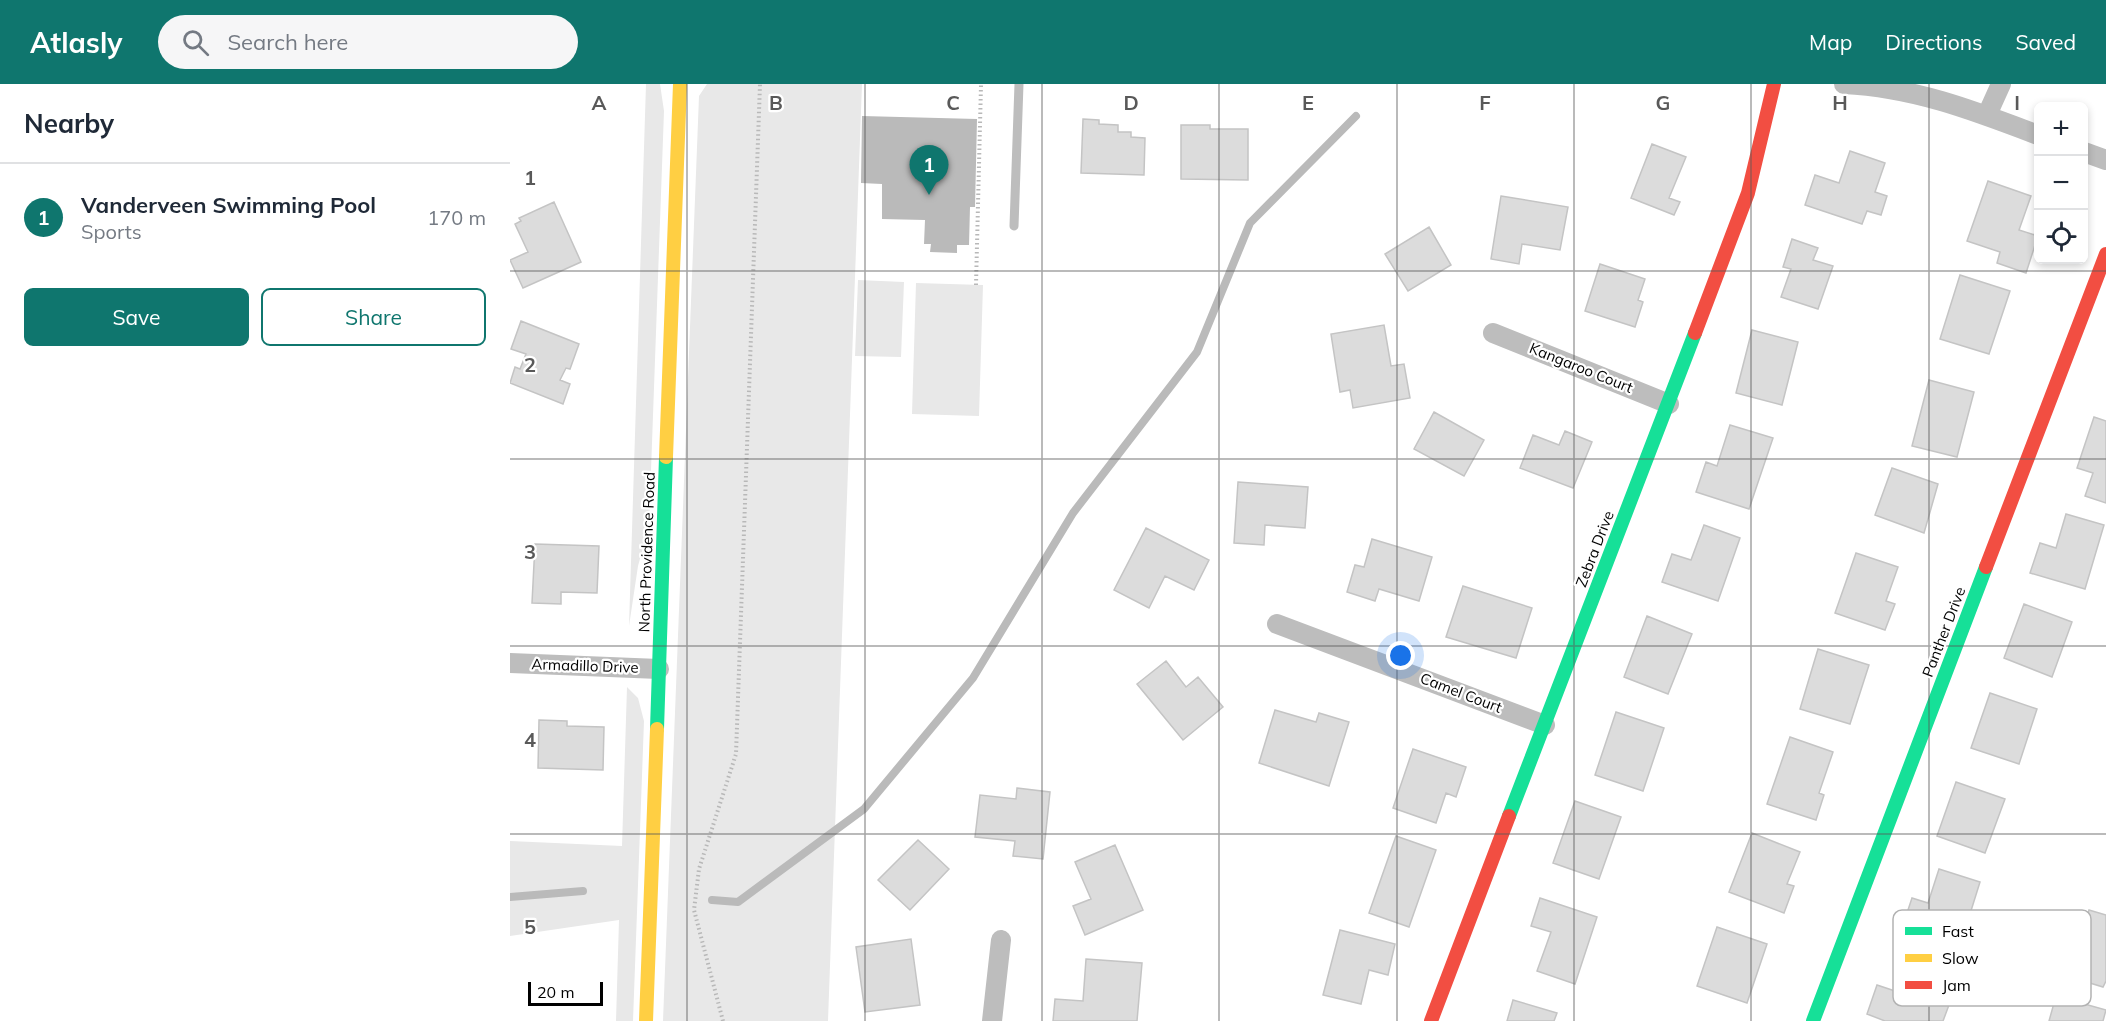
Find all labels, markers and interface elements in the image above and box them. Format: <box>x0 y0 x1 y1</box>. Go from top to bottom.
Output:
search box <box>158 15 578 69</box>
text: Atlasly <box>30 25 122 60</box>
icon: search <box>179 26 212 59</box>
text: Search here <box>227 28 348 56</box>
text: Map <box>1809 29 1852 55</box>
text: Directions <box>1885 29 1982 55</box>
text: Saved <box>2015 29 2076 55</box>
text: A <box>592 90 607 115</box>
text: B <box>769 90 783 115</box>
text: C <box>946 90 960 115</box>
text: D <box>1123 90 1139 115</box>
text: E <box>1302 90 1314 115</box>
text: F <box>1479 90 1491 115</box>
text: G <box>1656 90 1670 115</box>
text: H <box>1832 90 1848 115</box>
text: I <box>2014 90 2020 115</box>
map controls <box>2034 102 2088 264</box>
button: + <box>2034 102 2088 156</box>
text: Nearby <box>24 107 114 140</box>
pin: 1 <box>910 146 948 195</box>
button: − <box>2034 156 2088 210</box>
text: 1 <box>524 165 536 190</box>
text: Vanderveen Swimming Pool <box>81 191 376 219</box>
text: 1 <box>38 205 50 230</box>
text: 170 m <box>427 205 486 230</box>
button: locate <box>2034 210 2088 264</box>
text: Sports <box>81 219 142 244</box>
button: Save <box>24 288 249 346</box>
button: Share <box>261 288 486 346</box>
street label: Kangaroo Court <box>1527 338 1636 397</box>
text: 2 <box>524 352 536 377</box>
street label: North Providence Road <box>634 471 659 633</box>
street label: Zebra Drive <box>1571 508 1618 590</box>
text: 3 <box>524 539 536 564</box>
street label: Panther Drive <box>1918 584 1969 680</box>
your location <box>1386 641 1415 670</box>
street label: Armadillo Drive <box>531 654 639 677</box>
street label: Camel Court <box>1418 668 1505 717</box>
text: 4 <box>524 727 536 752</box>
legend <box>1893 910 2091 1006</box>
text: 5 <box>524 914 536 939</box>
text: Fast <box>1942 921 1974 941</box>
text: Slow <box>1942 948 1979 968</box>
text: Jam <box>1942 975 1971 995</box>
scale bar <box>528 979 603 1006</box>
text: 20 m <box>537 982 574 1002</box>

